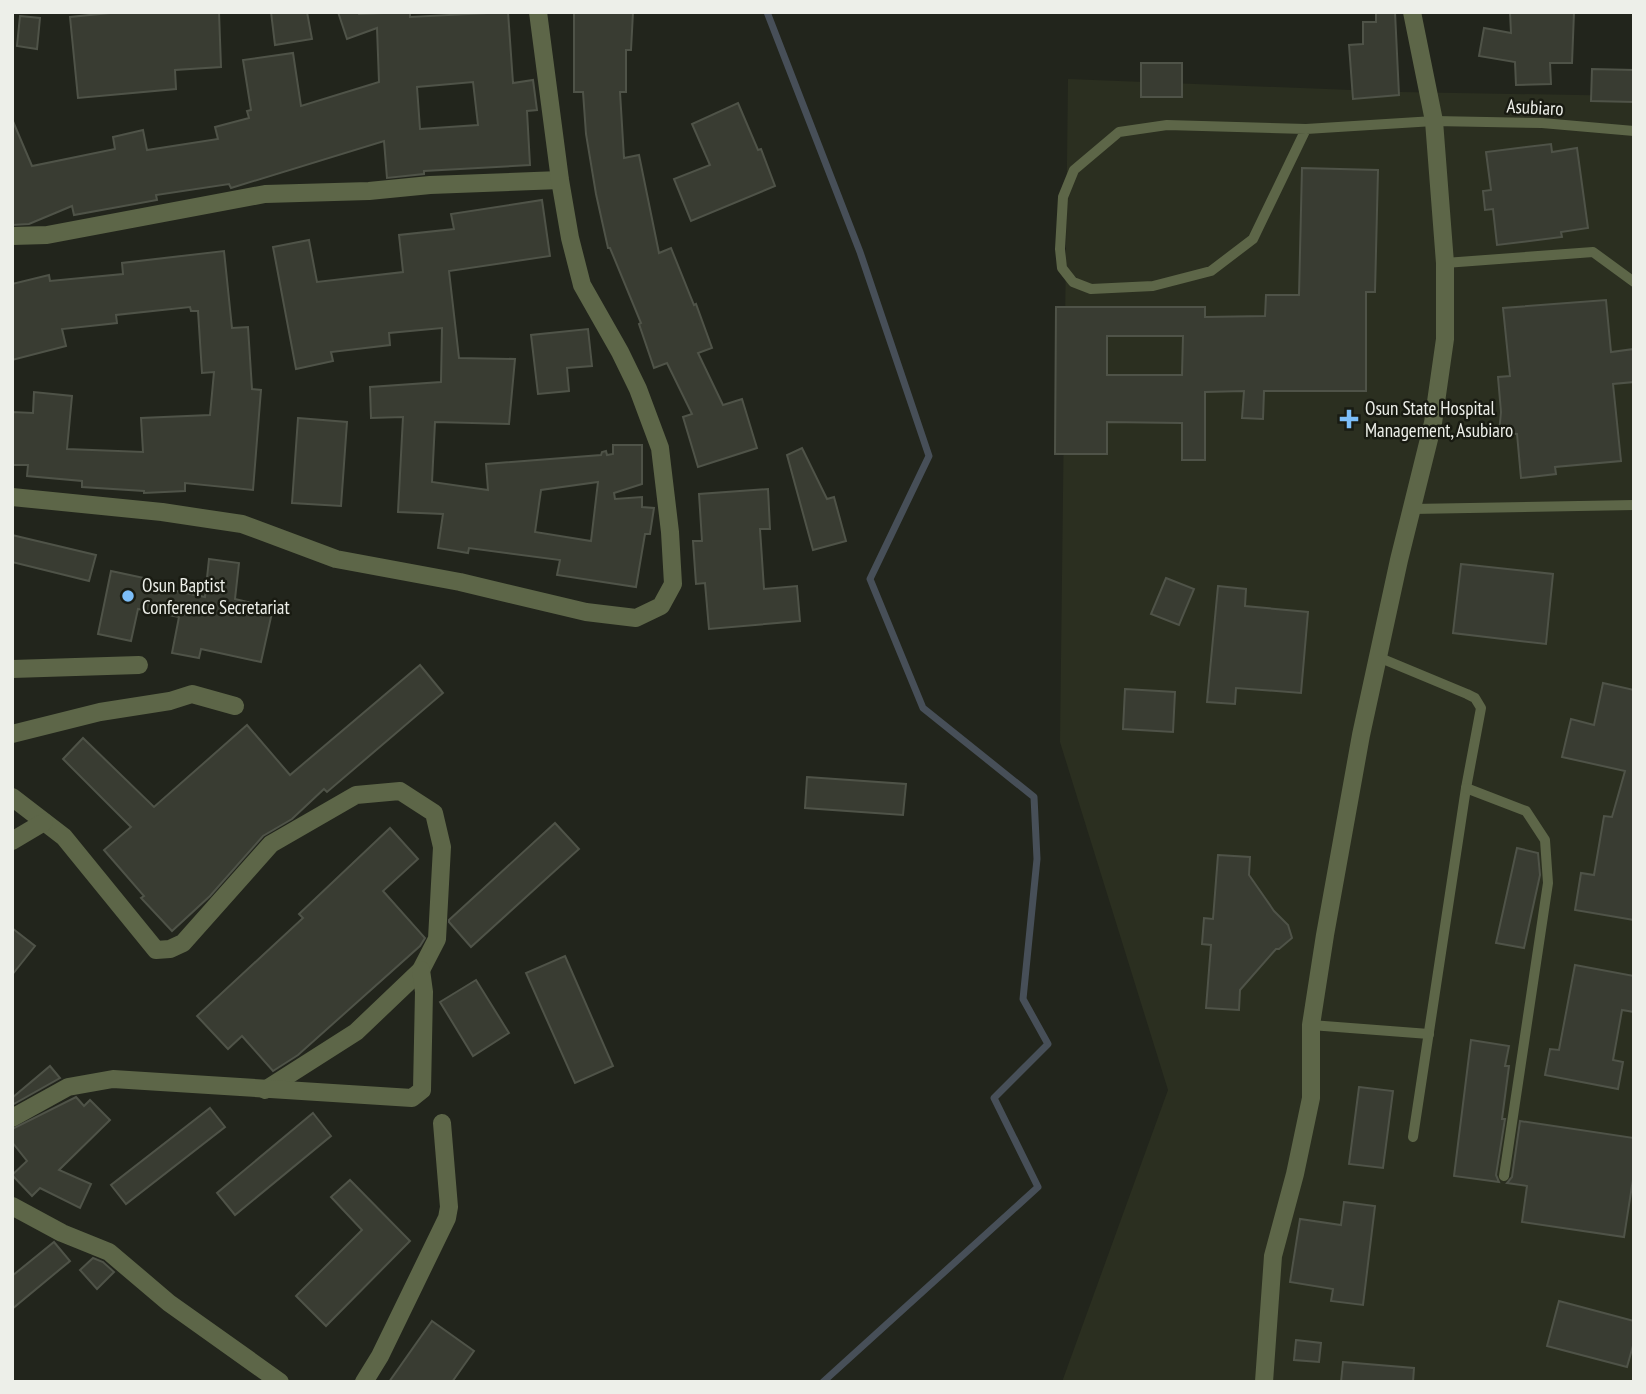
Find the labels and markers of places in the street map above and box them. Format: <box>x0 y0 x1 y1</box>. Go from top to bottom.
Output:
place label: Osun State Hospital Management, Asubiaro <box>1365 396 1513 442</box>
marker: Osun State Hospital Management, Asubiaro <box>1339 409 1359 429</box>
place label: Osun Baptist Conference Secretariat <box>142 573 290 619</box>
marker: Osun Baptist Conference Secretariat <box>120 588 136 604</box>

